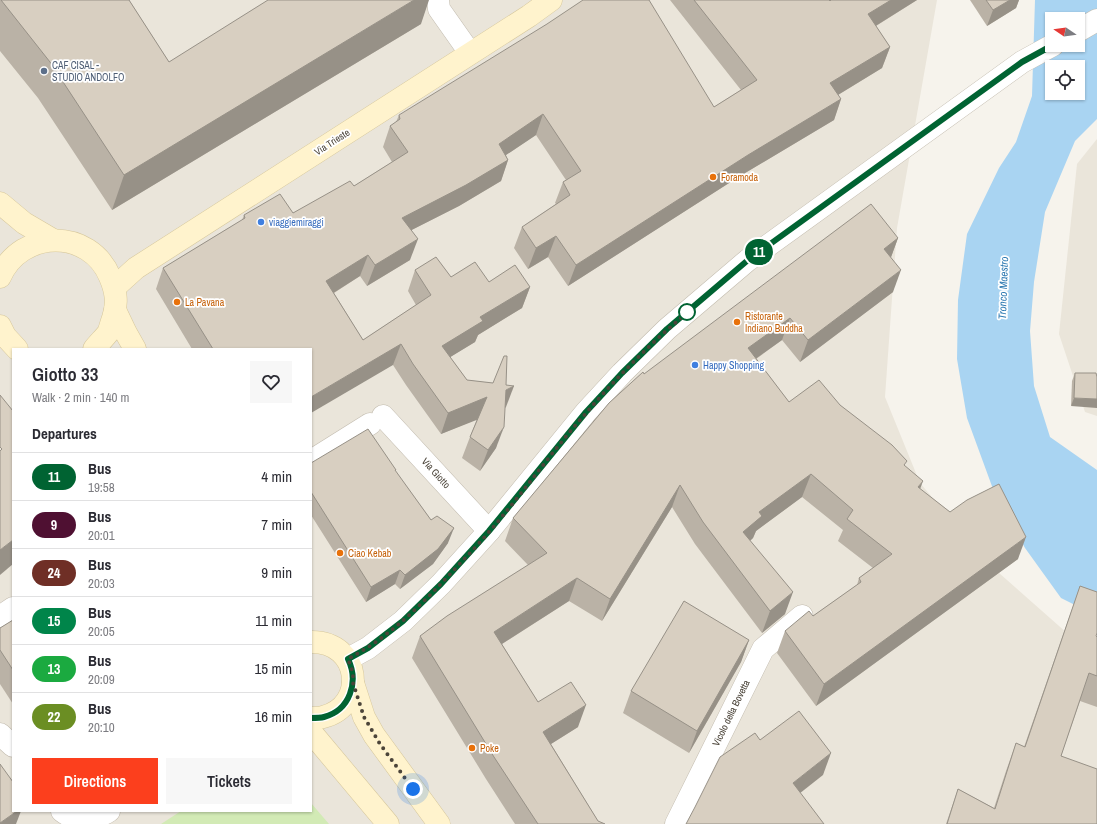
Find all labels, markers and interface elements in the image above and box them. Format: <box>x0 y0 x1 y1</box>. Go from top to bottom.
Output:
north arrow <box>1045 12 1085 52</box>
map controls <box>1045 12 1085 100</box>
place label: CAF CISAL - STUDIO ANDOLFO <box>52 59 124 84</box>
button: locate <box>1045 60 1085 100</box>
marker: CAF CISAL - STUDIO ANDOLFO <box>39 66 49 76</box>
street label: Via Trieste <box>312 126 352 158</box>
place label: Foramoda <box>721 171 758 184</box>
marker: Foramoda <box>708 172 718 182</box>
place label: viaggiemiraggi <box>269 216 324 229</box>
marker: viaggiemiraggi <box>256 217 266 227</box>
line badge: 11 <box>741 239 777 265</box>
text: 11 <box>753 243 765 261</box>
water label: Tronco Maestro <box>995 256 1011 320</box>
place label: La Pavana <box>185 296 225 309</box>
marker: La Pavana <box>172 297 182 307</box>
unlabelled marker <box>678 303 696 321</box>
place label: Ristorante Indiano Buddha <box>745 310 803 335</box>
marker: Ristorante Indiano Buddha <box>732 317 742 327</box>
place label: Happy Shopping <box>703 359 765 372</box>
marker: Happy Shopping <box>690 360 700 370</box>
text: Giotto 33 <box>32 361 98 387</box>
button: heart <box>250 361 292 403</box>
text: Walk · 2 min · 140 m <box>32 389 129 406</box>
text: Departures <box>32 423 97 444</box>
street label: Via Giotto <box>419 455 453 491</box>
text: Bus <box>88 458 111 479</box>
text: 4 min <box>261 466 292 487</box>
text: 11 <box>48 468 60 486</box>
text: 19:58 <box>88 479 115 496</box>
text: Bus <box>88 506 111 527</box>
text: 7 min <box>261 514 292 535</box>
text: 9 <box>51 516 57 534</box>
text: 20:01 <box>88 527 115 544</box>
place label: Ciao Kebab <box>348 547 392 560</box>
marker: Ciao Kebab <box>335 548 345 558</box>
text: Bus <box>88 554 111 575</box>
text: 9 min <box>261 562 292 583</box>
text: 24 <box>48 564 60 582</box>
text: 20:03 <box>88 575 115 592</box>
text: Bus <box>88 602 111 623</box>
text: 11 min <box>255 610 292 631</box>
text: 15 <box>48 612 60 630</box>
text: 20:05 <box>88 623 115 640</box>
text: Bus <box>88 650 111 671</box>
text: 15 min <box>254 658 292 679</box>
text: 13 <box>48 660 60 678</box>
text: 20:09 <box>88 671 115 688</box>
street label: Vicolo della Bovetta <box>709 677 753 748</box>
text: Bus <box>88 698 111 719</box>
text: 16 min <box>254 706 292 727</box>
text: 22 <box>48 708 60 726</box>
text: 20:10 <box>88 719 115 736</box>
place label: Poke <box>480 742 499 755</box>
marker: Poke <box>467 743 477 753</box>
button: Directions <box>32 758 158 804</box>
button: Tickets <box>166 758 292 804</box>
your location <box>403 779 423 799</box>

